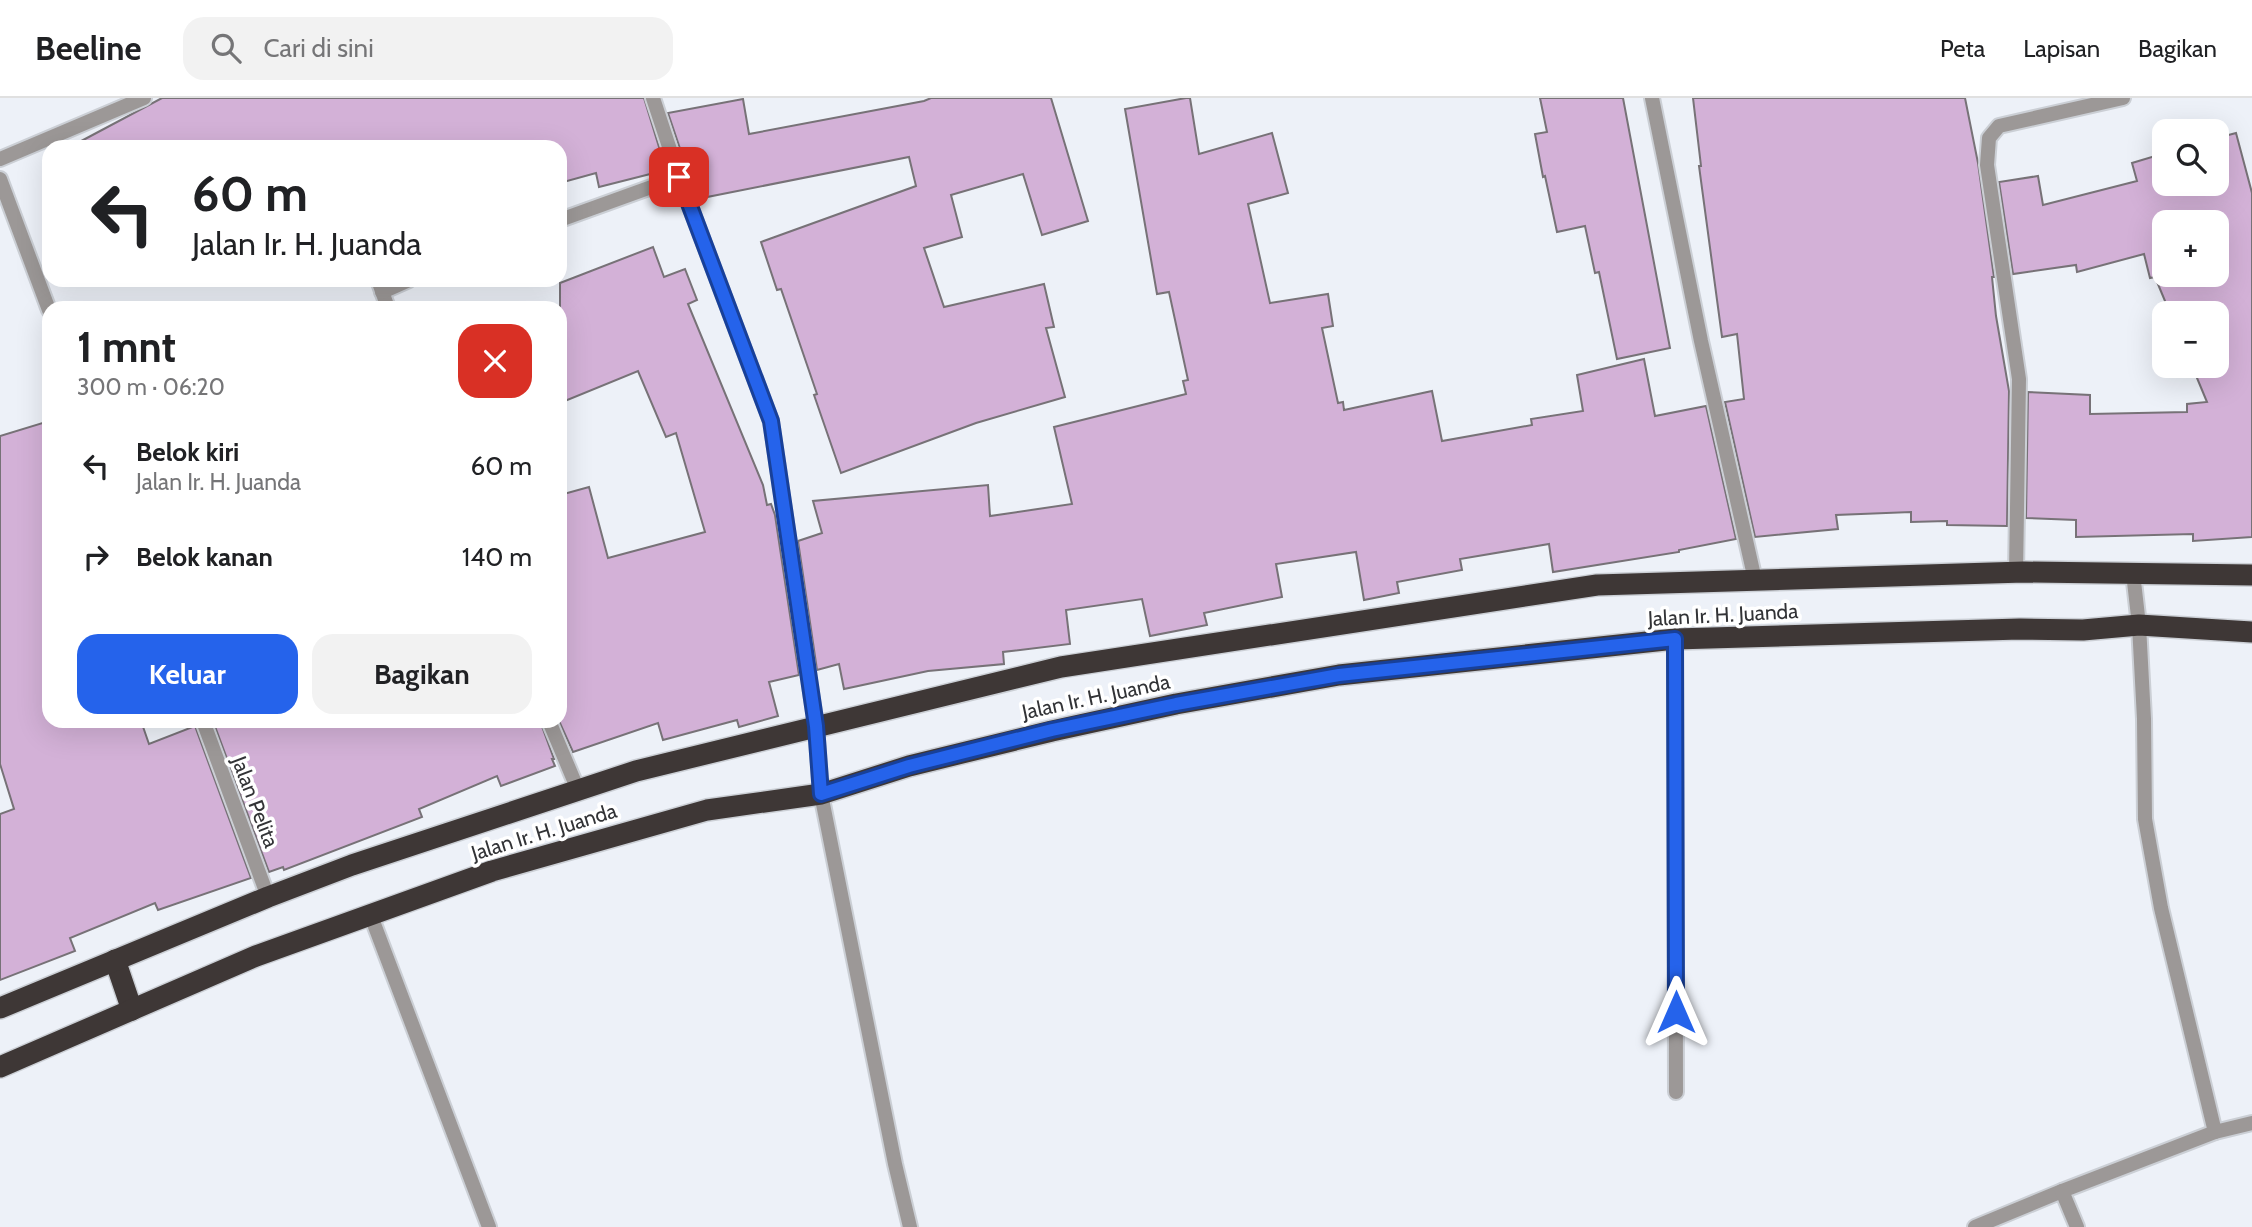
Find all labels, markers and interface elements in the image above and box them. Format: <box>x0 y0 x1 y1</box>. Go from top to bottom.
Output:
search box <box>183 17 673 80</box>
text: Beeline <box>35 28 141 68</box>
icon: search <box>207 29 245 67</box>
text: Cari di sini <box>263 32 374 64</box>
text: Peta <box>1940 34 1985 63</box>
text: Lapisan <box>2023 34 2100 63</box>
text: Bagikan <box>2138 34 2217 63</box>
map controls <box>2152 119 2229 378</box>
button: search <box>2152 119 2229 196</box>
pin <box>649 147 709 207</box>
icon: arrive <box>660 158 698 196</box>
text: 60 m <box>192 164 308 223</box>
icon: left <box>77 168 168 259</box>
button: + <box>2152 210 2229 287</box>
text: Jalan Ir. H. Juanda <box>192 224 422 263</box>
button: − <box>2152 301 2229 378</box>
text: 1 mnt <box>77 321 176 373</box>
button: close <box>458 324 532 398</box>
text: 300 m · 06:20 <box>77 373 225 401</box>
text: Belok kiri <box>136 436 239 468</box>
icon: left <box>77 447 115 485</box>
text: 60 m <box>470 450 532 482</box>
text: Jalan Ir. H. Juanda <box>136 468 301 496</box>
icon: right <box>77 538 115 576</box>
text: Belok kanan <box>136 541 273 573</box>
text: 140 m <box>462 541 532 573</box>
street label: Jalan Ir. H. Juanda <box>1646 598 1799 631</box>
button: Keluar <box>77 634 298 714</box>
button: Bagikan <box>312 634 532 714</box>
street label: Jalan Ir. H. Juanda <box>1019 669 1172 725</box>
street label: Jalan Pelita <box>226 752 284 851</box>
street label: Jalan Ir. H. Juanda <box>467 798 620 866</box>
position arrow <box>1639 975 1713 1049</box>

